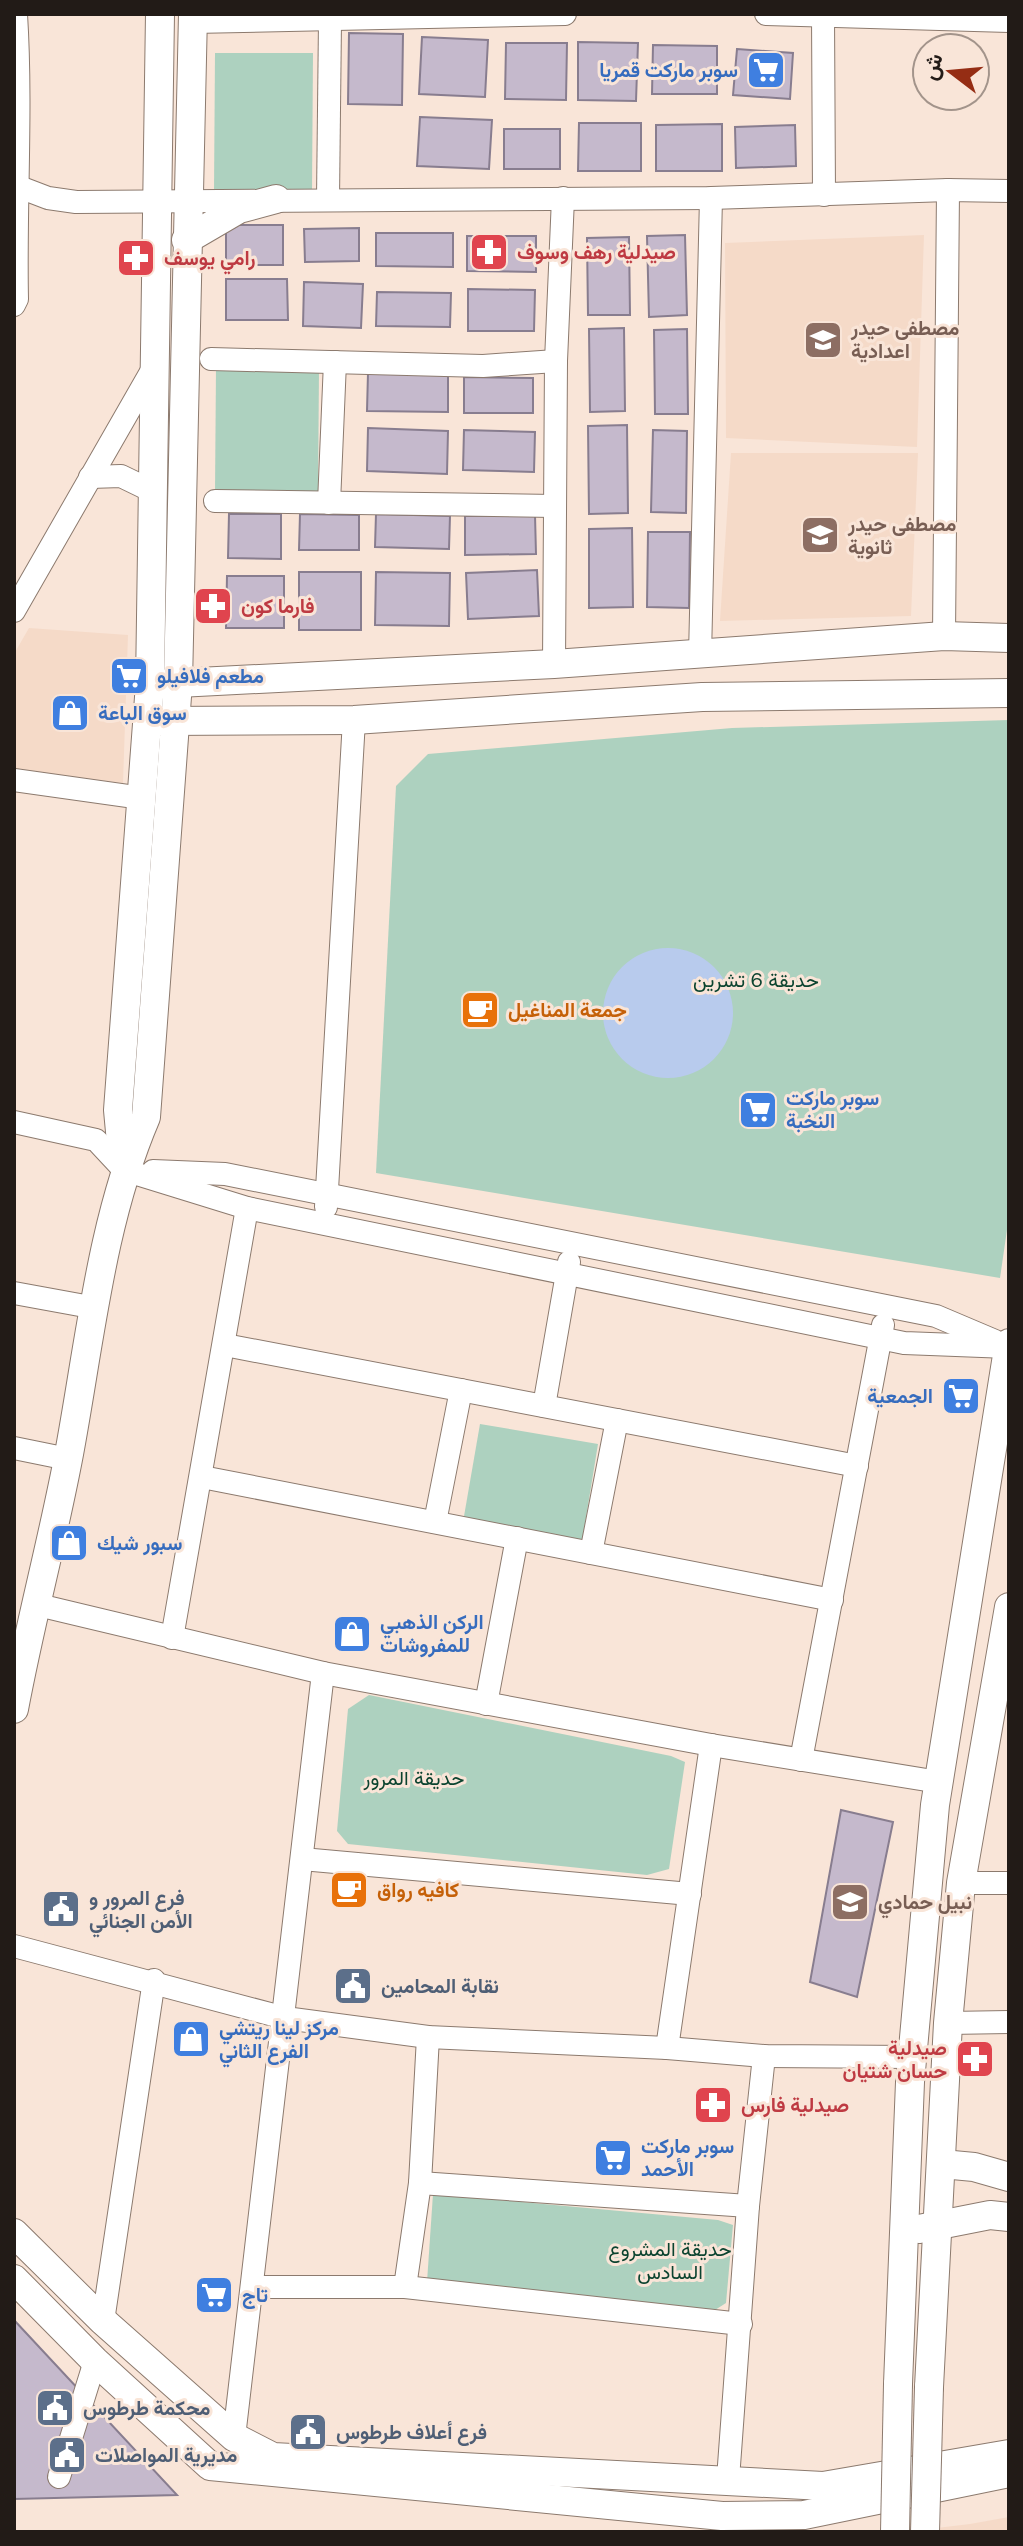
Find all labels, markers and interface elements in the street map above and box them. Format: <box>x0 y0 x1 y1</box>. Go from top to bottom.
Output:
north arrow <box>911 32 991 112</box>
supermarket icon: سوبر ماركت قمريا <box>745 49 787 91</box>
text: ش <box>915 50 950 83</box>
place label: سوبر ماركت قمريا <box>599 57 738 83</box>
pharmacy icon: صيدلية رهف وسوف <box>468 231 510 273</box>
pharmacy icon: رامي يوسف <box>115 237 157 279</box>
place label: صيدلية رهف وسوف <box>517 239 676 265</box>
place label: رامي يوسف <box>164 245 255 275</box>
place label: مصطفى حيدر اعدادية <box>850 315 959 364</box>
school or university icon: مصطفى حيدر اعدادية <box>802 319 844 361</box>
place label: مصطفى حيدر ثانوية <box>847 511 956 560</box>
school or university icon: مصطفى حيدر ثانوية <box>799 514 841 556</box>
pharmacy icon: فارما كون <box>192 585 234 627</box>
place label: فارما كون <box>241 593 315 619</box>
supermarket icon: مطعم فلافيلو <box>108 655 150 697</box>
place label: مطعم فلافيلو <box>157 663 264 689</box>
shop icon: سوق الباعة <box>49 692 91 734</box>
place label: سوق الباعة <box>98 700 187 726</box>
park label: حديقة 6 تشرين <box>693 967 819 993</box>
cafe icon: جمعة المناغيل <box>459 989 501 1031</box>
place label: جمعة المناغيل <box>508 997 627 1023</box>
place label: سوبر ماركت النخبة <box>786 1085 879 1134</box>
supermarket icon: سوبر ماركت النخبة <box>737 1089 779 1131</box>
supermarket icon: الجمعية <box>940 1375 982 1417</box>
place label: الجمعية <box>867 1383 933 1409</box>
shop icon: سبور شيك <box>48 1522 90 1564</box>
place label: سبور شيك <box>97 1530 183 1556</box>
place label: الركن الذهبي للمفروشات <box>380 1609 484 1658</box>
shop icon: الركن الذهبي للمفروشات <box>331 1613 373 1655</box>
park label: حديقة المرور <box>363 1765 464 1791</box>
cafe icon: كافيه رواق <box>328 1869 370 1911</box>
place label: كافيه رواق <box>377 1877 459 1903</box>
school or university icon: نبيل حمادي <box>829 1881 871 1923</box>
place label: فرع المرور و الأمن الجنائي <box>89 1885 193 1938</box>
public building icon: فرع المرور و الأمن الجنائي <box>40 1888 82 1930</box>
place label: نبيل حمادي <box>878 1889 972 1919</box>
public building icon: نقابة المحامين <box>332 1965 374 2007</box>
place label: نقابة المحامين <box>381 1973 499 1999</box>
place label: مركز لينا ريتشي الفرع الثاني <box>219 2015 339 2068</box>
shop icon: مركز لينا ريتشي الفرع الثاني <box>170 2018 212 2060</box>
place label: صيدلية حسان شتيان <box>843 2035 947 2084</box>
pharmacy icon: صيدلية حسان شتيان <box>954 2038 996 2080</box>
pharmacy icon: صيدلية فارس <box>692 2084 734 2126</box>
place label: صيدلية فارس <box>741 2092 849 2118</box>
place label: سوبر ماركت الأحمد <box>641 2133 734 2182</box>
supermarket icon: سوبر ماركت الأحمد <box>592 2137 634 2179</box>
park label: حديقة المشروع السادس <box>608 2236 732 2285</box>
supermarket icon: تاج <box>193 2274 235 2316</box>
place label: تاج <box>242 2282 268 2309</box>
public building icon: محكمة طرطوس <box>34 2387 76 2429</box>
place label: محكمة طرطوس <box>83 2395 211 2421</box>
public building icon: فرع أعلاف طرطوس <box>287 2411 329 2453</box>
place label: فرع أعلاف طرطوس <box>336 2419 487 2446</box>
public building icon: مديرية المواصلات <box>46 2434 88 2476</box>
place label: مديرية المواصلات <box>95 2442 238 2468</box>

